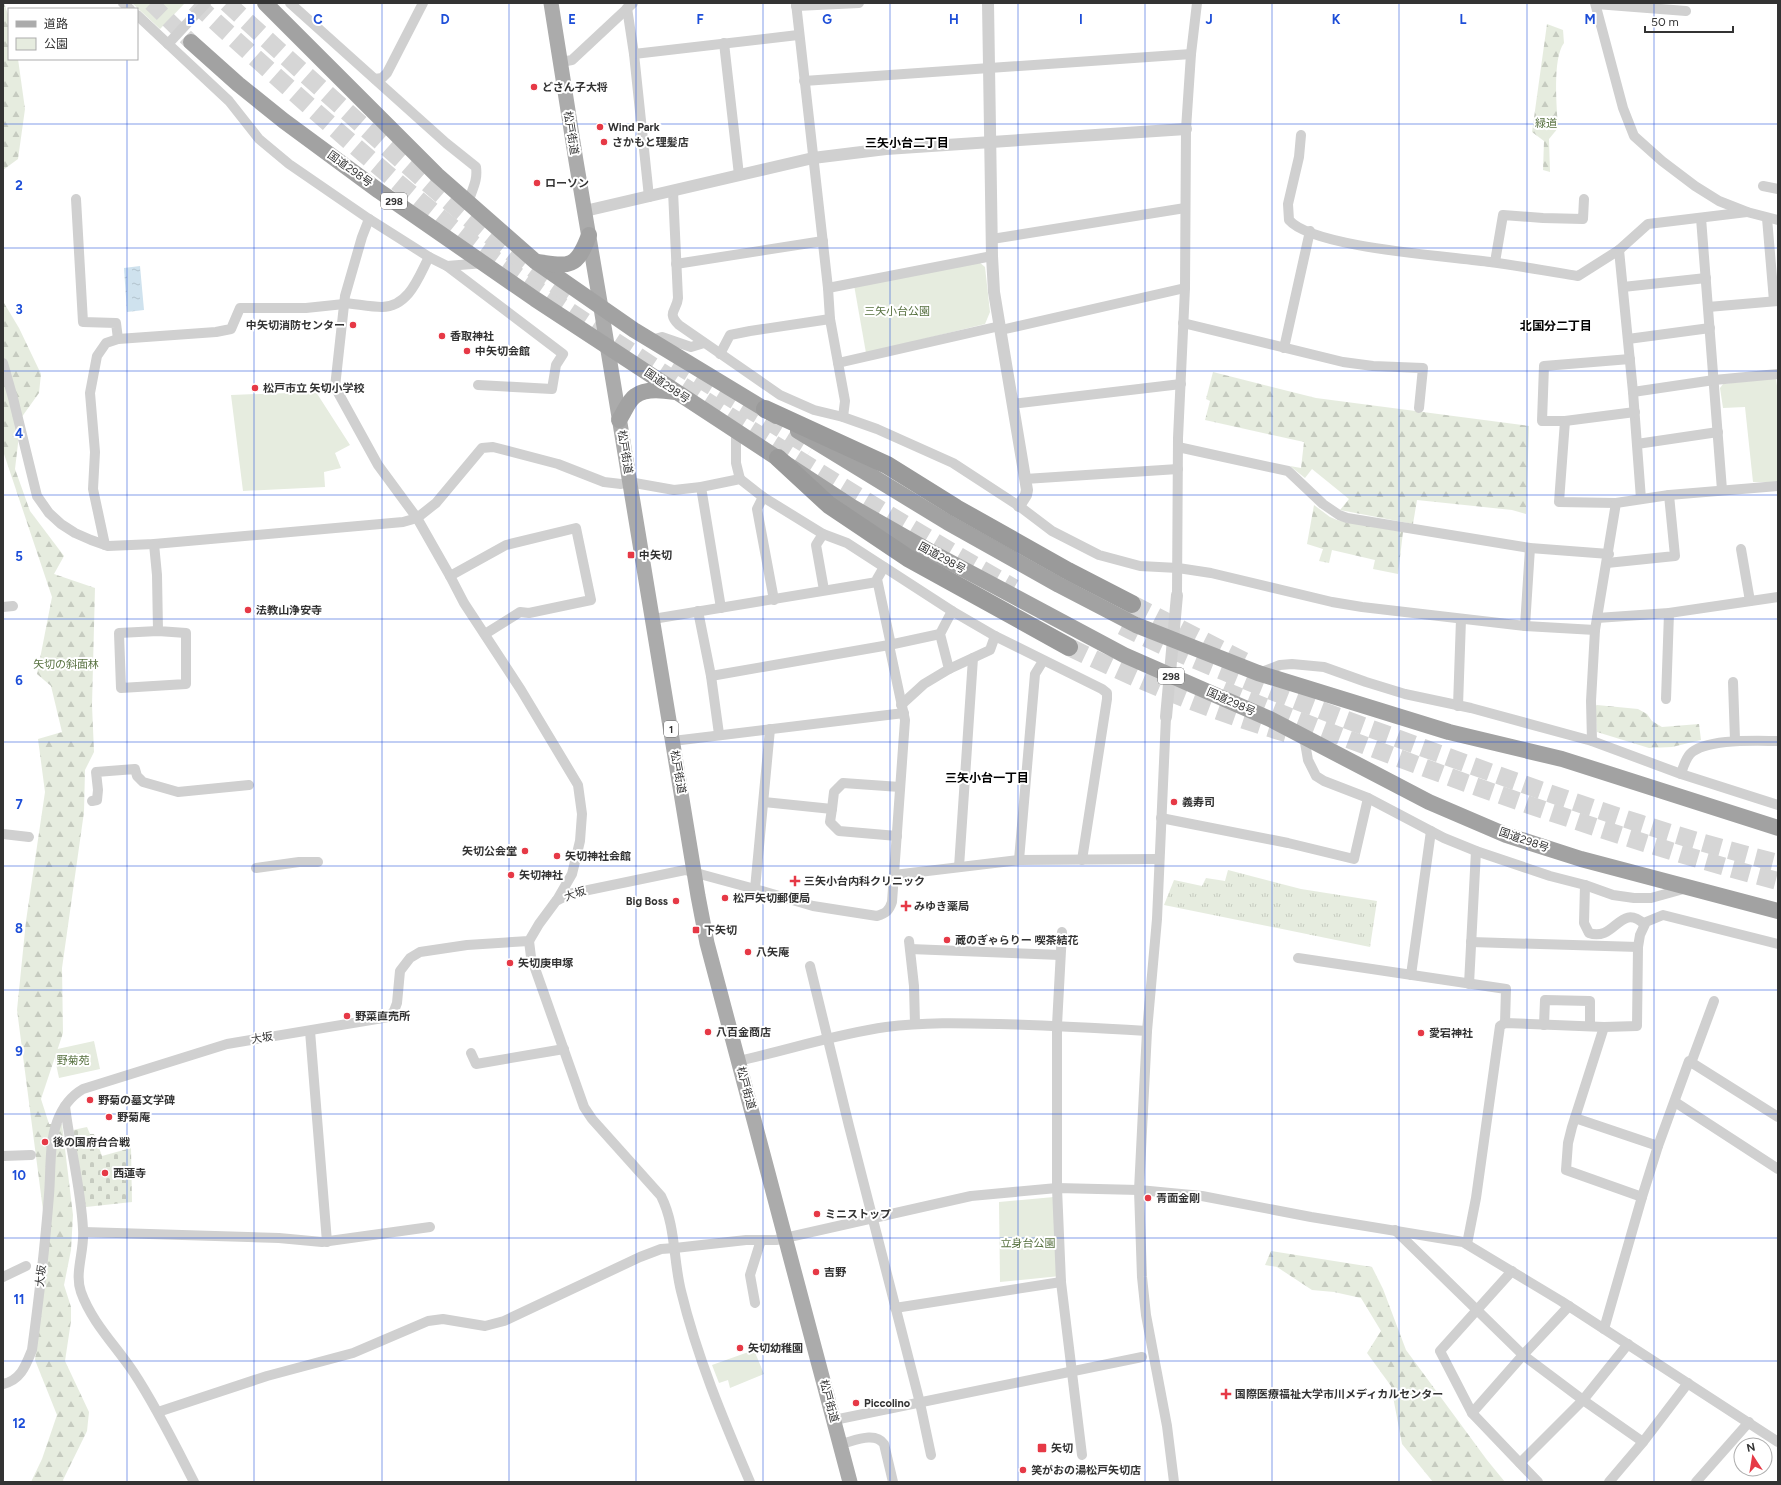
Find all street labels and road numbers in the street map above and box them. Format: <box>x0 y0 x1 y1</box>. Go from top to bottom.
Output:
street label: 松戸街道 <box>561 110 581 156</box>
street label: 国道298号 <box>325 148 375 190</box>
road number: 298 <box>381 193 407 209</box>
street label: 国道298号 <box>642 366 692 406</box>
street label: 松戸街道 <box>615 429 635 475</box>
street label: 国道298号 <box>916 540 968 576</box>
road number: 298 <box>1158 668 1184 684</box>
street label: 国道298号 <box>1205 685 1257 719</box>
road number: 1 <box>664 721 678 737</box>
street label: 松戸街道 <box>668 749 688 795</box>
street label: 国道298号 <box>1497 825 1551 855</box>
street label: 大坂 <box>562 884 588 904</box>
street label: 大坂 <box>250 1030 274 1046</box>
street label: 松戸街道 <box>734 1065 758 1111</box>
street label: 大坂 <box>33 1264 49 1288</box>
street label: 松戸街道 <box>817 1378 841 1424</box>

